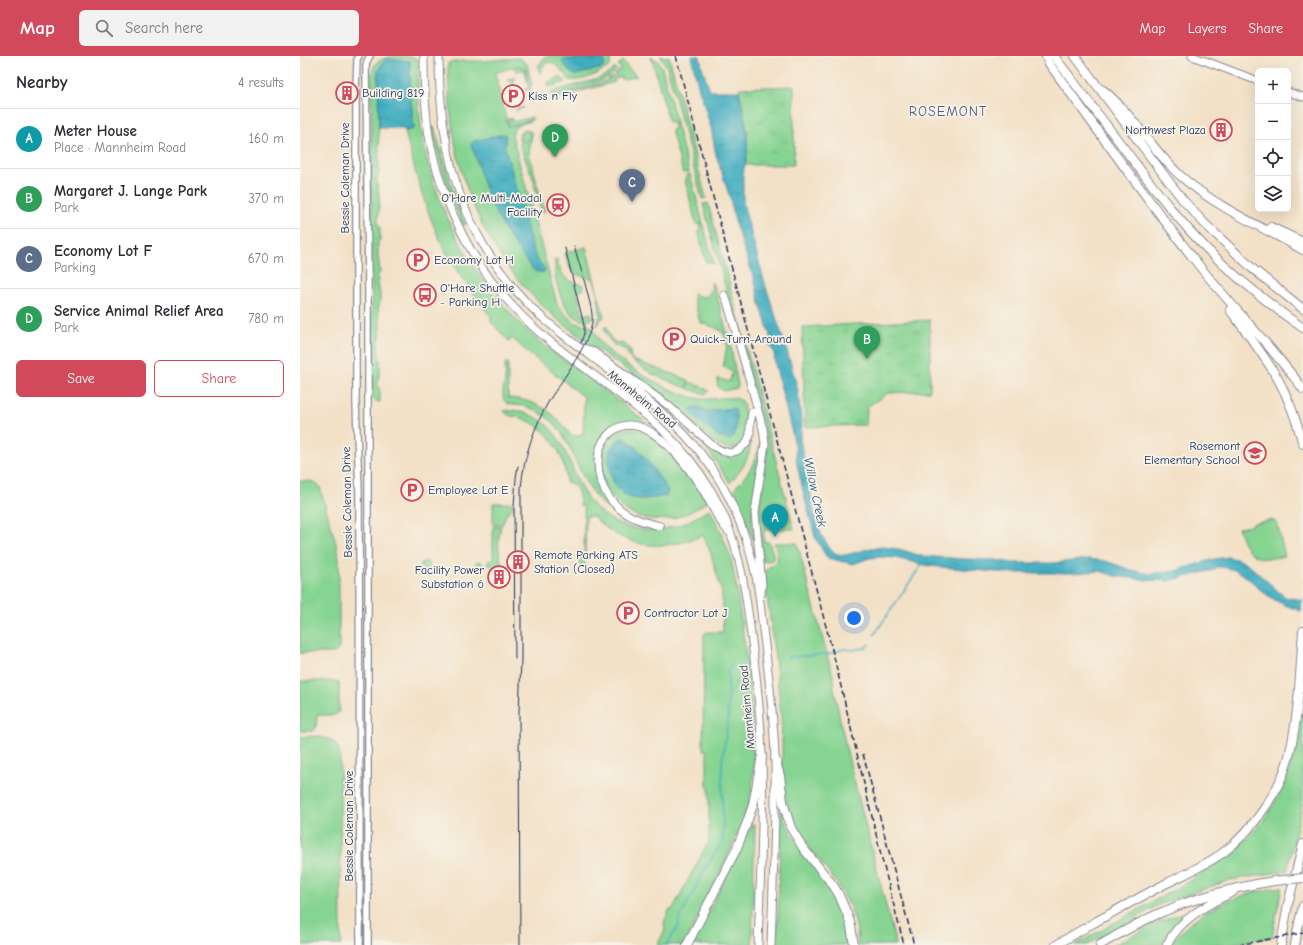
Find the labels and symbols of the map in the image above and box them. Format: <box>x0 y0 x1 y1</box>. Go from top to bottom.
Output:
building icon: Building 819 <box>334 80 360 106</box>
parking icon: Kiss n Fly <box>500 83 526 109</box>
place label: Building 819 <box>362 86 424 100</box>
place label: Kiss n Fly <box>528 89 578 103</box>
district label: ROSEMONT <box>909 103 987 120</box>
building icon: Northwest Plaza <box>1208 117 1234 143</box>
street label: Bessie Coleman Drive <box>338 122 352 234</box>
place label: Northwest Plaza <box>1125 123 1206 137</box>
pin: D <box>542 124 568 157</box>
pin: C <box>619 169 645 202</box>
place label: O'Hare Multi-Modal Facility <box>441 191 543 219</box>
station icon: O'Hare Multi-Modal Facility <box>545 192 571 218</box>
parking icon: Economy Lot H <box>405 247 431 273</box>
place label: Economy Lot H <box>434 253 514 267</box>
place label: O'Hare Shuttle - Parking H <box>440 281 514 309</box>
bus stop icon: O'Hare Shuttle - Parking H <box>412 282 438 308</box>
parking icon: Quick–Turn-Around <box>661 326 687 352</box>
pin: B <box>854 326 880 359</box>
place label: Quick–Turn-Around <box>690 332 792 346</box>
street label: Mannheim Road <box>605 367 679 431</box>
place label: Rosemont Elementary School <box>1144 439 1241 467</box>
school or university icon: Rosemont Elementary School <box>1242 440 1268 466</box>
street label: Bessie Coleman Drive <box>339 446 355 558</box>
water label: Willow Creek <box>801 456 830 529</box>
parking icon: Employee Lot E <box>399 477 425 503</box>
place label: Employee Lot E <box>428 483 508 497</box>
pin: A <box>762 504 788 537</box>
place label: Remote Parking ATS Station (Closed) <box>534 548 638 576</box>
building icon: Remote Parking ATS Station (Closed) <box>505 549 531 575</box>
place label: Facility Power Substation 6 <box>415 563 484 591</box>
building icon: Facility Power Substation 6 <box>486 564 512 590</box>
parking icon: Contractor Lot J <box>615 600 641 626</box>
place label: Contractor Lot J <box>644 606 728 620</box>
your location <box>844 608 864 628</box>
street label: Mannheim Road <box>736 664 758 750</box>
street label: Bessie Coleman Drive <box>342 770 356 882</box>

